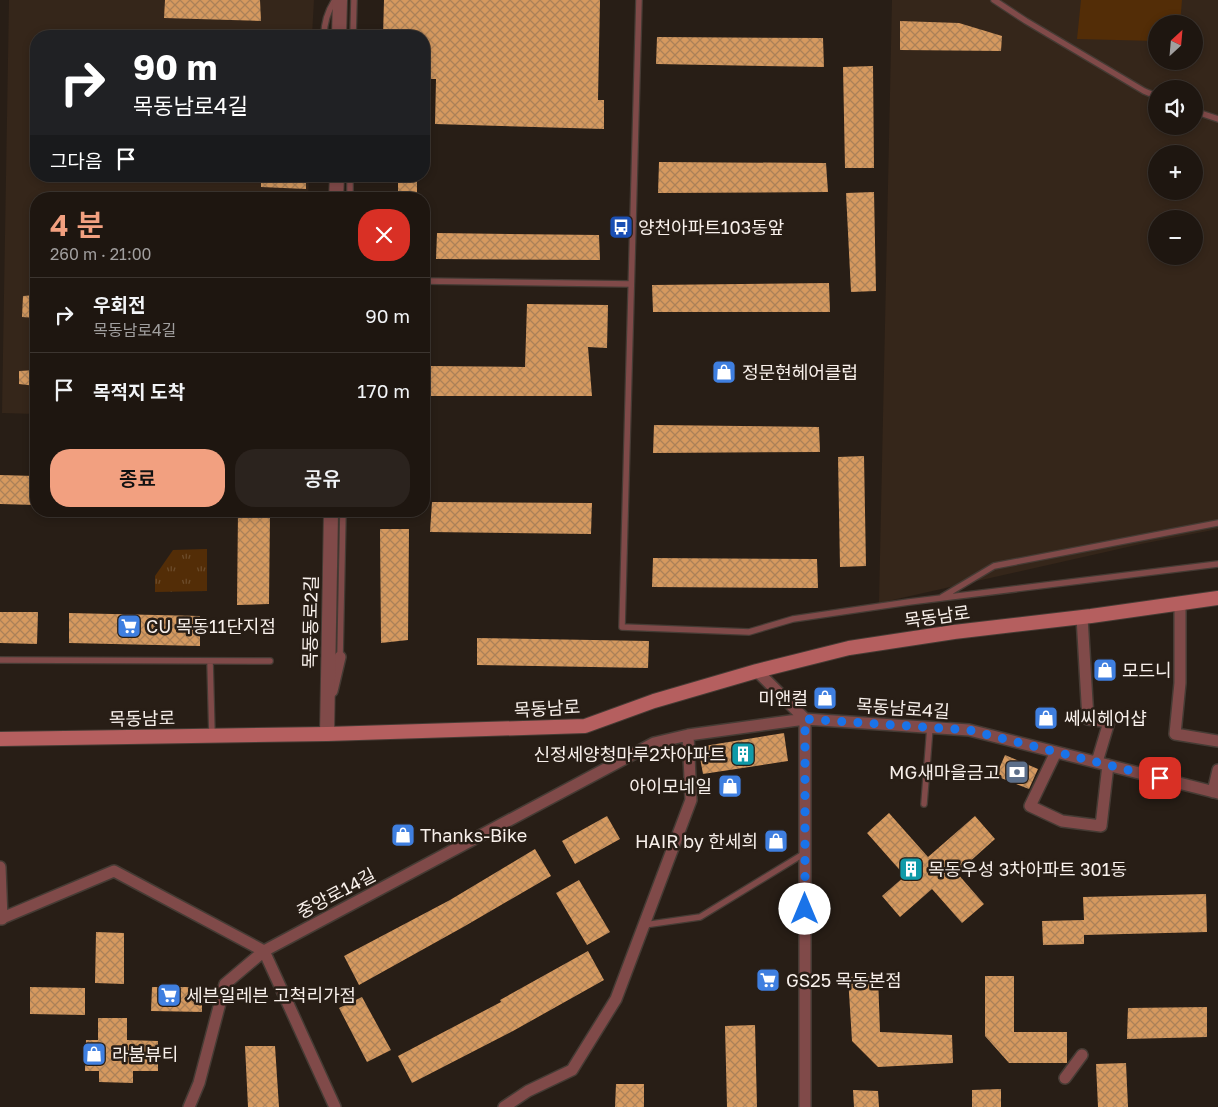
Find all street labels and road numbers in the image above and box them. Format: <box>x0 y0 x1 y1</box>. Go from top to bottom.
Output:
street label: 목동동로2길 <box>298 575 322 669</box>
street label: 목동남로 <box>903 600 971 632</box>
street label: 목동남로4길 <box>855 694 951 722</box>
street label: 목동남로 <box>513 695 581 721</box>
street label: 목동남로 <box>109 706 175 730</box>
street label: 중앙로14길 <box>293 863 379 923</box>

